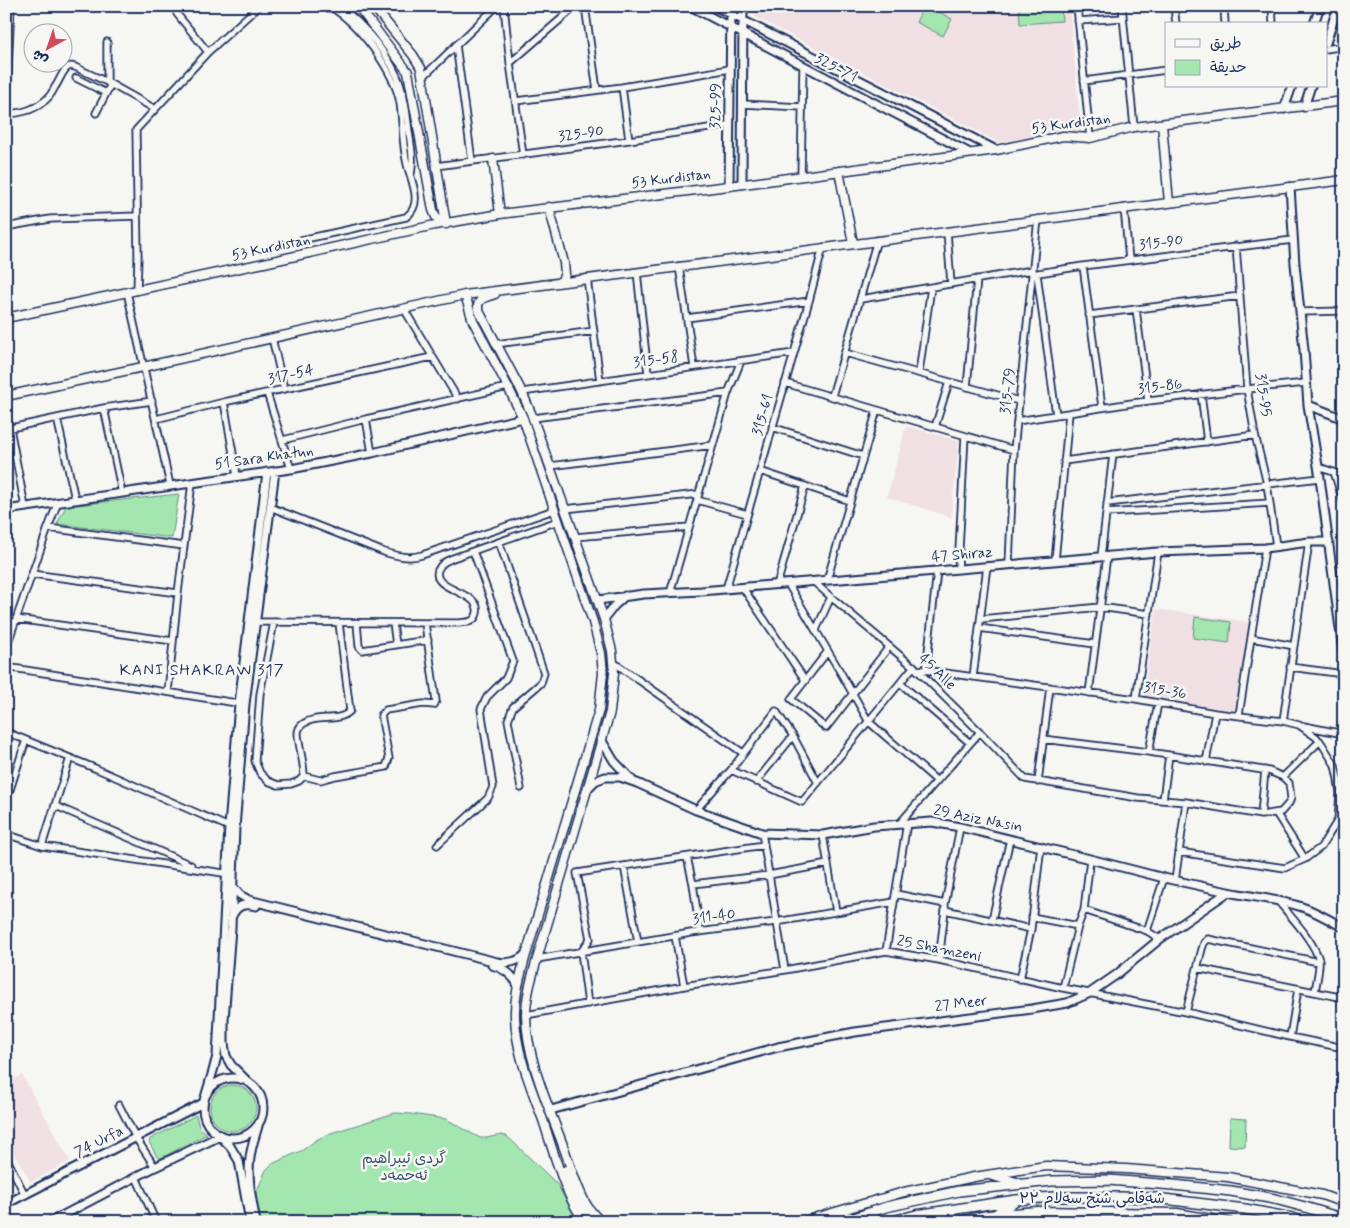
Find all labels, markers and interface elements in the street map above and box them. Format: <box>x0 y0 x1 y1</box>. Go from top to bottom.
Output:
north arrow <box>22 22 72 72</box>
legend <box>1165 22 1328 88</box>
text: طريق <box>1210 34 1242 54</box>
text: ش <box>29 45 52 69</box>
street label: 325-71 <box>811 49 861 87</box>
text: حديقة <box>1210 58 1247 78</box>
street label: 325-99 <box>706 83 726 129</box>
street label: 53 Kurdistan <box>1030 109 1112 139</box>
street label: 325-90 <box>557 121 605 147</box>
street label: 53 Kurdistan <box>630 164 712 194</box>
street label: 53 Kurdistan <box>230 230 312 266</box>
street label: 315-90 <box>1138 230 1184 256</box>
street label: 315-58 <box>632 347 680 373</box>
street label: 317-54 <box>266 360 316 390</box>
street label: 315-79 <box>996 367 1020 415</box>
street label: 315-95 <box>1250 372 1276 418</box>
street label: 315-86 <box>1136 374 1184 400</box>
street label: 315-61 <box>748 392 778 438</box>
street label: 51 Sara Khatun <box>213 441 315 475</box>
street label: 47 Shiraz <box>931 542 993 568</box>
street label: 45 Alle <box>914 649 960 695</box>
district label: KANI SHAKRAW 317 <box>120 660 284 681</box>
street label: 315-36 <box>1142 677 1188 705</box>
street label: 29 Aziz Nasin <box>932 801 1024 837</box>
street label: 311-40 <box>691 904 737 930</box>
street label: 25 Shamzeni <box>895 931 983 967</box>
street label: 27 Meer <box>934 991 989 1017</box>
street label: 74 Urfa <box>71 1121 127 1163</box>
park label: گردی ئیبراھیم ئەحمەد <box>362 1149 446 1186</box>
street label: شەقامی شێخ سەلام ٣٣ <box>1019 1189 1165 1210</box>

